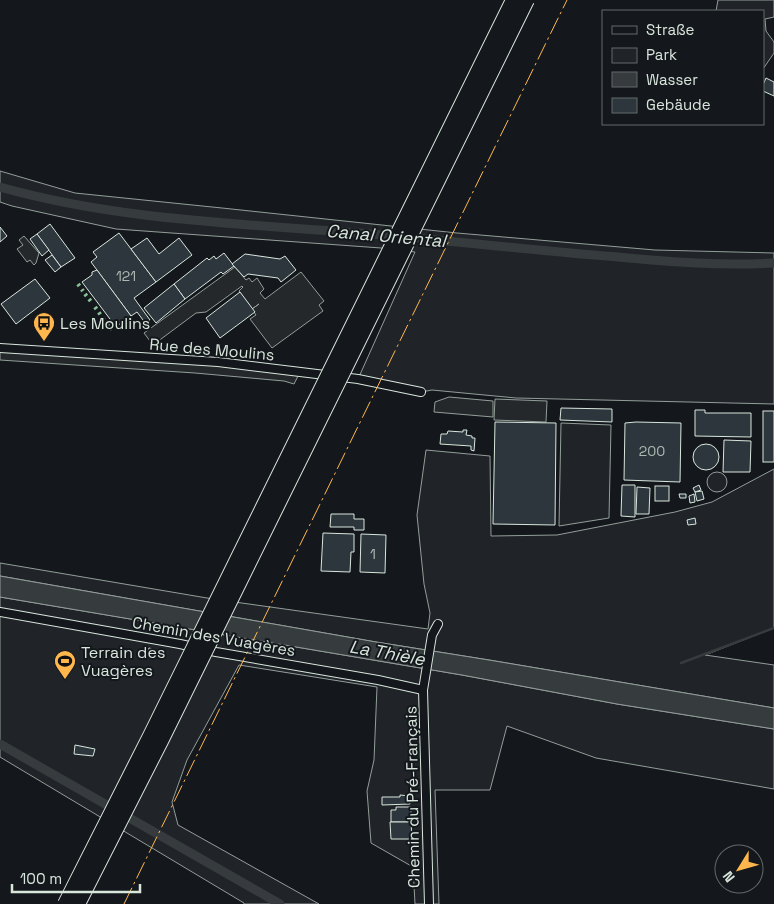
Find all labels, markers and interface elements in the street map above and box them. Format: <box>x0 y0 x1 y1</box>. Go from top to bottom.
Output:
legend <box>602 10 764 125</box>
text: Straße <box>646 20 695 39</box>
text: Park <box>646 45 677 64</box>
text: Wasser <box>646 70 698 89</box>
text: Gebäude <box>646 95 711 114</box>
water label: Canal Oriental <box>325 219 449 252</box>
house number: 121 <box>116 267 136 285</box>
bus stop icon: Les Moulins <box>32 311 56 342</box>
place label: Les Moulins <box>60 313 150 334</box>
street label: Rue des Moulins <box>149 334 275 365</box>
house number: 200 <box>639 442 665 460</box>
house number: 1 <box>370 545 376 563</box>
street label: Chemin des Vuagères <box>131 612 297 661</box>
water label: La Thièle <box>348 635 428 671</box>
place label: Terrain des Vuagères <box>81 642 165 681</box>
sports icon: Terrain des Vuagères <box>53 649 77 680</box>
street label: Chemin du Pré-Français <box>400 706 425 888</box>
north arrow <box>714 844 764 894</box>
scale bar <box>12 862 140 894</box>
text: N <box>719 868 739 886</box>
text: 100 m <box>20 869 62 888</box>

